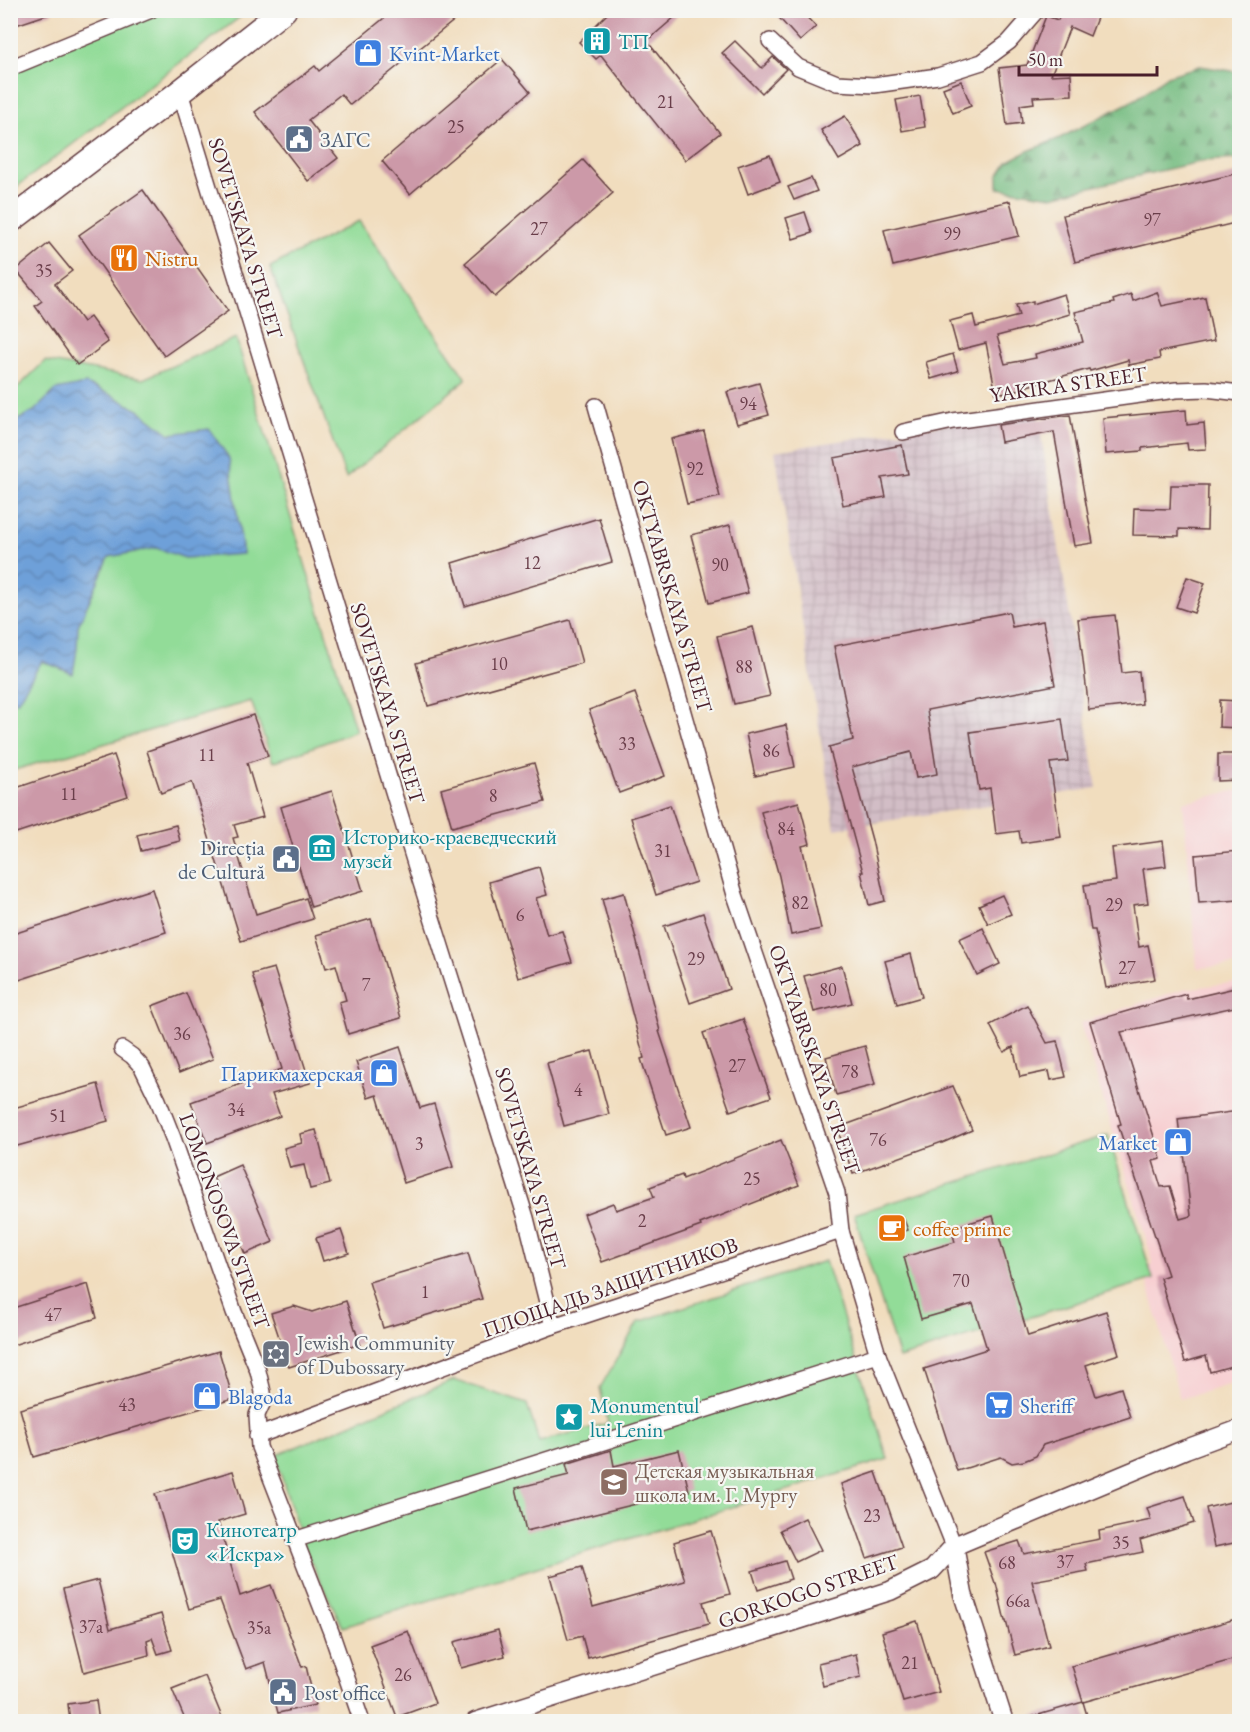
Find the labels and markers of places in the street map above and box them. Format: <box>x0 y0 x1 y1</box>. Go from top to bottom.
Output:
building icon: ТП <box>581 25 613 57</box>
place label: ТП <box>618 28 649 55</box>
shop icon: Kvint-Market <box>352 37 384 69</box>
place label: Kvint-Market <box>389 40 500 67</box>
public building icon: ЗАГС <box>283 123 315 155</box>
place label: ЗАГС <box>320 126 371 153</box>
restaurant icon: Nistru <box>108 242 140 274</box>
place label: Nistru <box>145 245 198 272</box>
place label: Историко-краеведческий музей <box>343 823 557 874</box>
museum icon: Историко-краеведческий музей <box>306 832 338 864</box>
place label: Direcția de Cultură <box>178 834 266 885</box>
public building icon: Direcția de Cultură <box>270 843 302 875</box>
shop icon: Парикмахерская <box>368 1057 400 1089</box>
place label: Парикмахерская <box>220 1060 363 1087</box>
shop icon: Market <box>1162 1126 1194 1158</box>
place label: Market <box>1098 1129 1157 1156</box>
cafe icon: coffee prime <box>876 1212 908 1244</box>
place label: coffee prime <box>913 1215 1011 1242</box>
place label: Jewish Community of Dubossary <box>295 1329 456 1380</box>
synagogue icon: Jewish Community of Dubossary <box>260 1338 292 1370</box>
shop icon: Blagoda <box>191 1380 223 1412</box>
place label: Blagoda <box>228 1383 293 1410</box>
supermarket icon: Sheriff <box>983 1389 1015 1421</box>
place label: Monumentul lui Lenin <box>590 1392 699 1443</box>
place label: Sheriff <box>1020 1392 1076 1419</box>
place icon: Monumentul lui Lenin <box>553 1401 585 1433</box>
place label: Детская музыкальная школа им. Г. Мургу <box>635 1457 814 1508</box>
school or university icon: Детская музыкальная школа им. Г. Мургу <box>598 1466 630 1498</box>
place label: Кинотеатр «Искра» <box>206 1516 297 1567</box>
theatre icon: Кинотеатр «Искра» <box>169 1525 201 1557</box>
public building icon: Post office <box>267 1676 299 1708</box>
place label: Post office <box>304 1679 386 1706</box>

